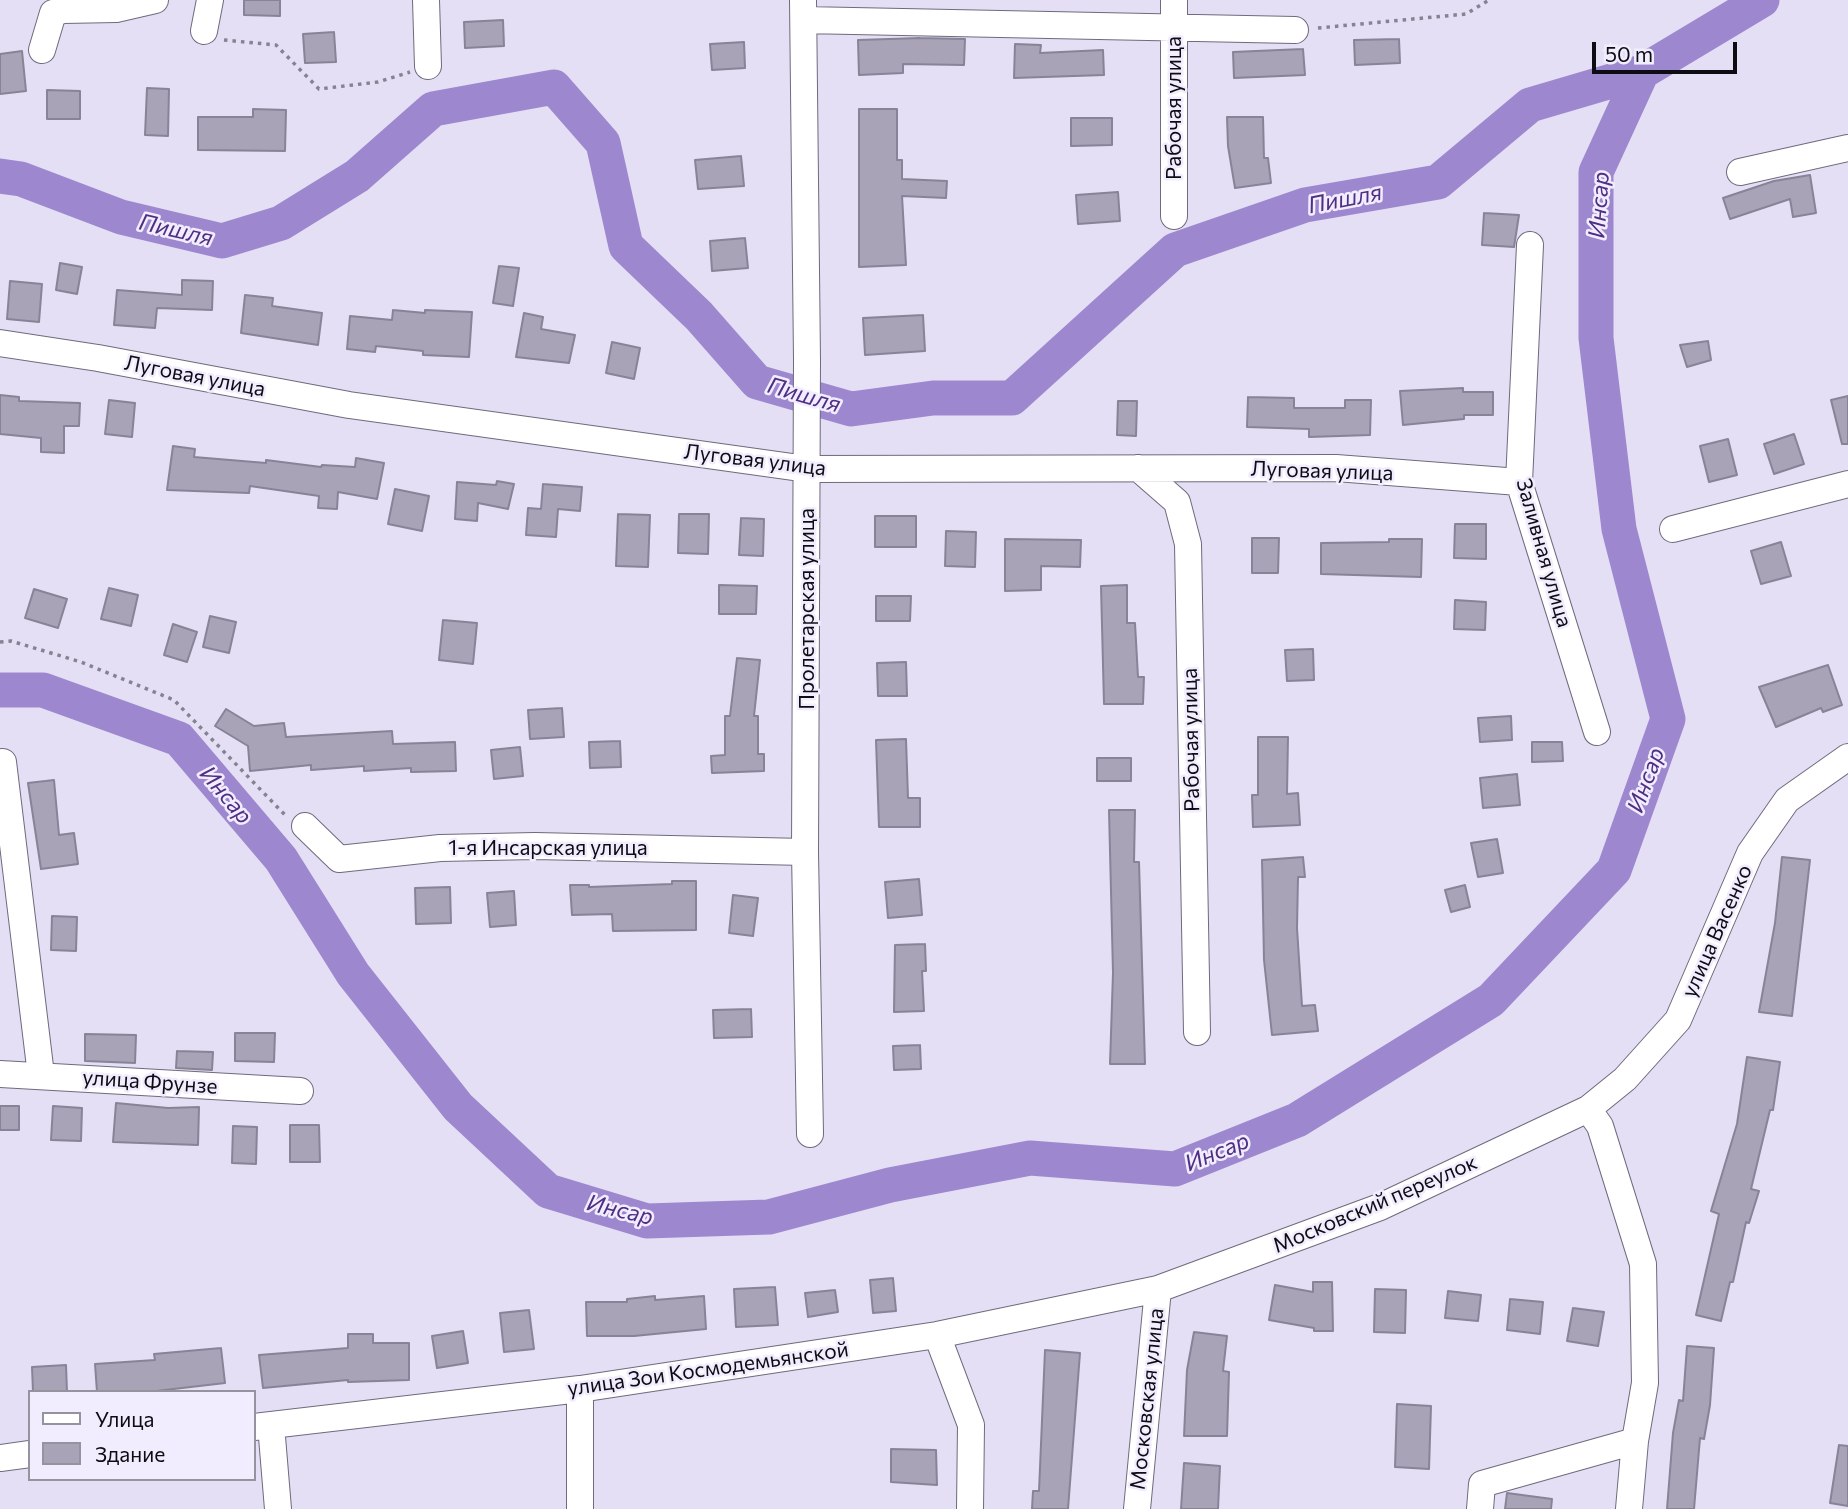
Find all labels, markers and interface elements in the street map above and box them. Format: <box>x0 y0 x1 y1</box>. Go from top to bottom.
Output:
scale bar <box>1596 28 1741 72</box>
street label: Рабочая улица <box>1161 36 1187 180</box>
text: 50 m <box>1605 41 1653 66</box>
water label: Инсар <box>1583 171 1615 239</box>
water label: Пишля <box>1306 178 1384 220</box>
water label: Пишля <box>136 208 216 252</box>
street label: Луговая улица <box>123 350 267 402</box>
water label: Пишля <box>764 371 844 419</box>
street label: Луговая улица <box>683 439 827 481</box>
street label: Луговая улица <box>1250 456 1394 486</box>
street label: Заливная улица <box>1511 476 1577 630</box>
street label: Пролетарская улица <box>794 508 820 710</box>
street label: Рабочая улица <box>1177 668 1205 812</box>
water label: Инсар <box>1622 744 1670 816</box>
water label: Инсар <box>194 760 258 830</box>
street label: 1-я Инсарская улица <box>448 835 648 861</box>
street label: улица Васенко <box>1676 861 1758 1001</box>
street label: улица Фрунзе <box>82 1065 218 1099</box>
water label: Инсар <box>1181 1127 1253 1177</box>
street label: Московский переулок <box>1269 1150 1481 1258</box>
water label: Инсар <box>584 1189 656 1231</box>
street label: Московская улица <box>1125 1307 1169 1491</box>
street label: улица Зои Космодемьянской <box>566 1337 850 1401</box>
legend <box>28 1390 256 1481</box>
text: Улица <box>95 1406 154 1431</box>
text: Здание <box>95 1441 165 1466</box>

